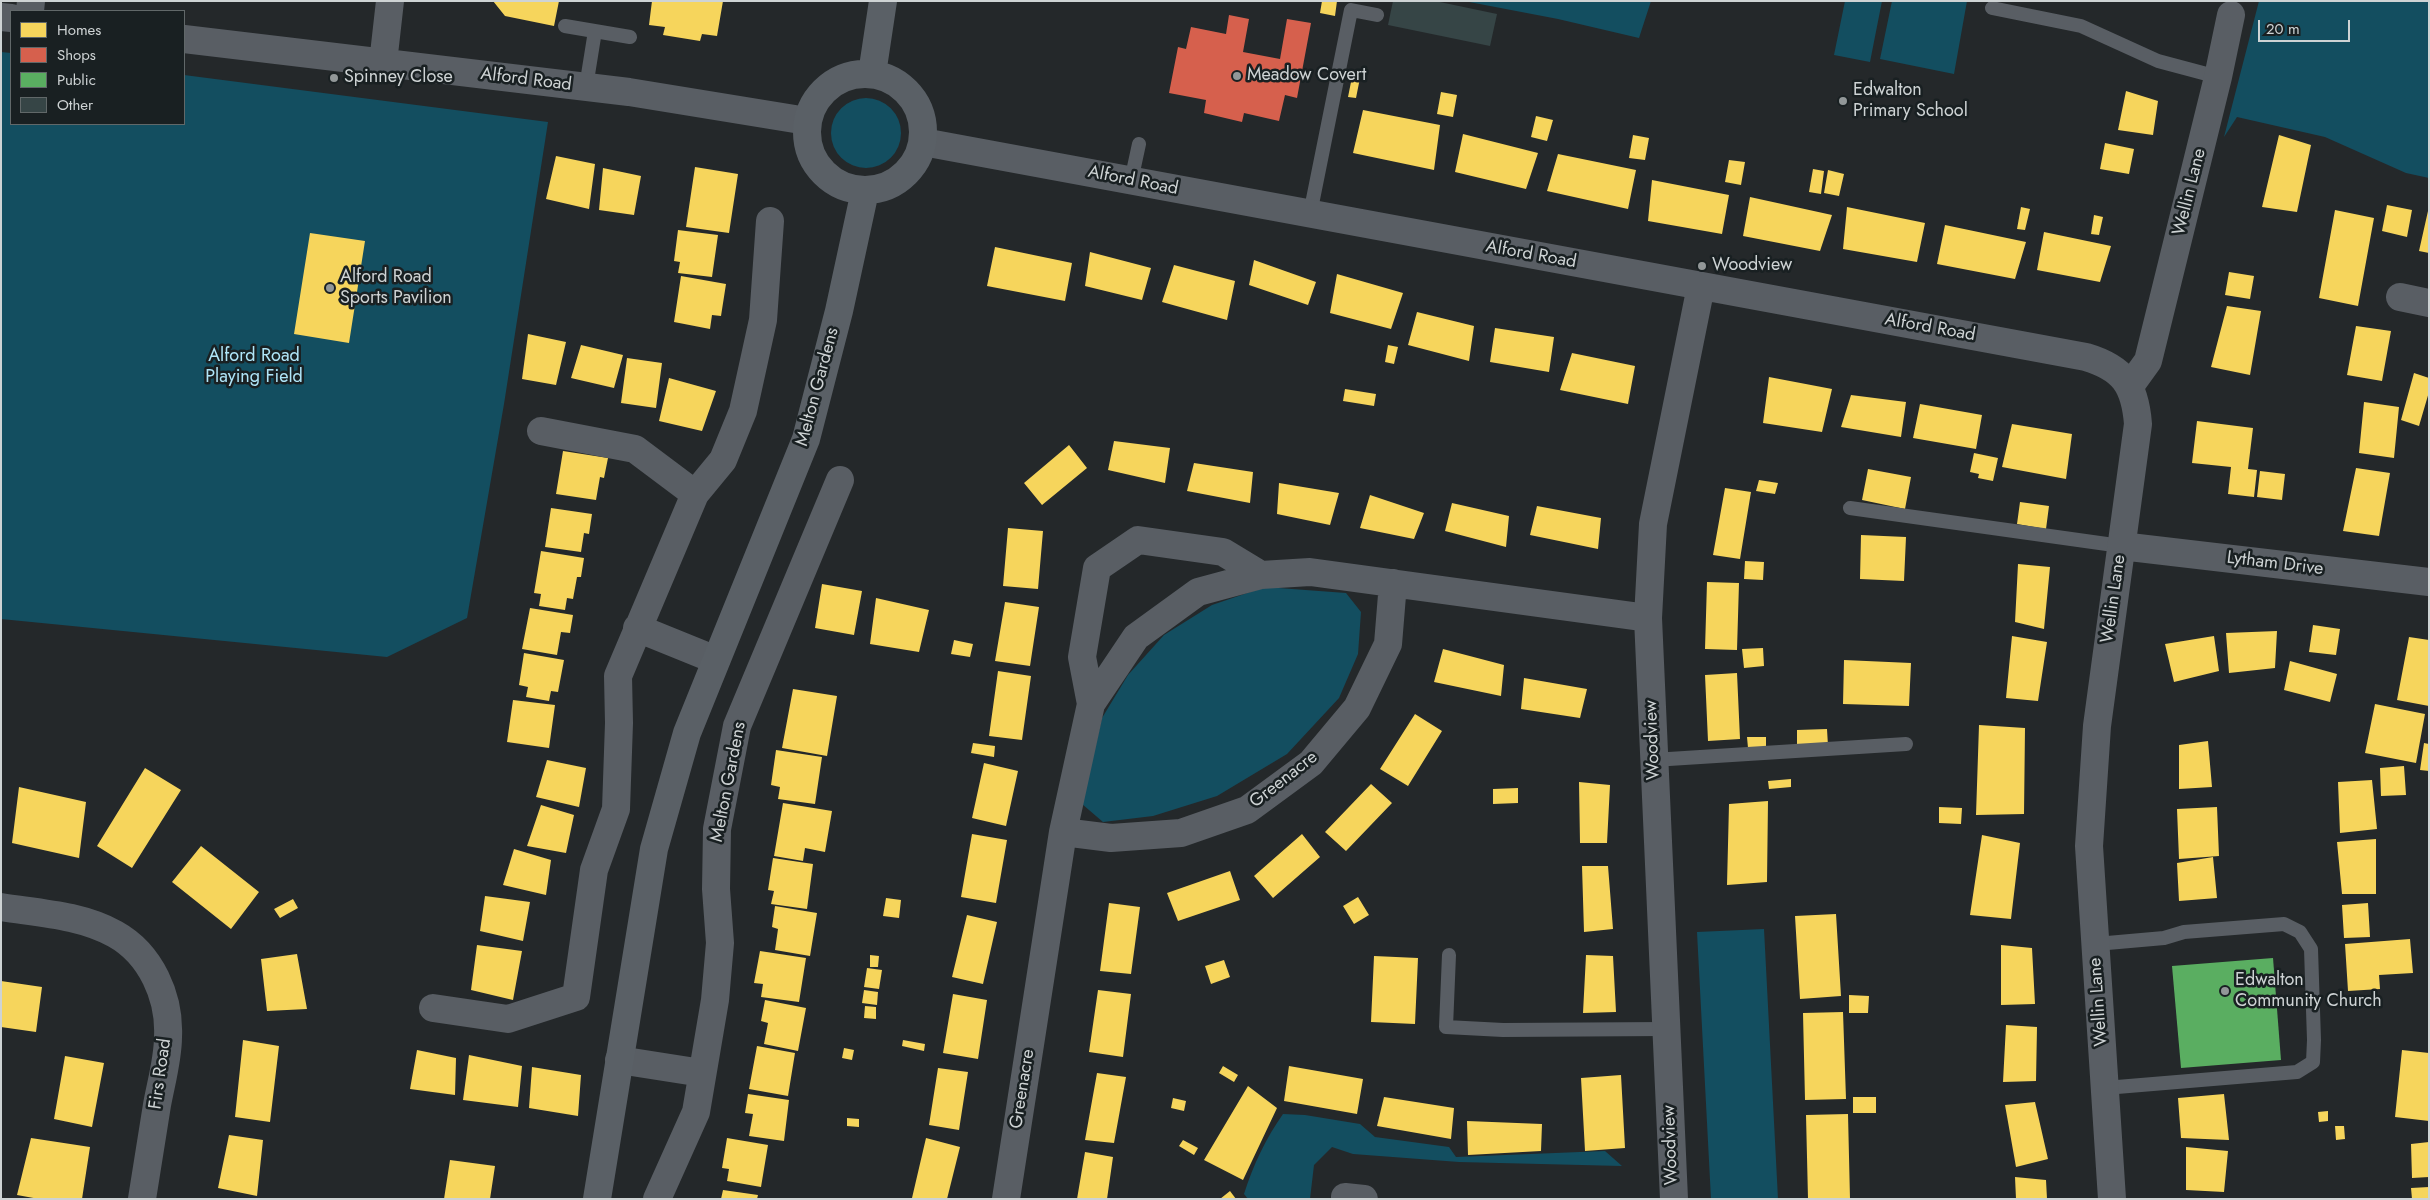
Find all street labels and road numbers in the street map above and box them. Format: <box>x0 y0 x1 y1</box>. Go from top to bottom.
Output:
street label: Alford Road <box>479 64 573 96</box>
street label: Wellin Lane <box>2169 146 2211 238</box>
street label: Alford Road <box>1086 162 1180 200</box>
street label: Alford Road <box>1484 236 1578 274</box>
street label: Alford Road <box>1883 309 1977 347</box>
street label: Melton Gardens <box>792 325 844 449</box>
street label: Lytham Drive <box>2226 547 2324 581</box>
street label: Wellin Lane <box>2097 553 2131 645</box>
street label: Woodview <box>1641 700 1665 780</box>
street label: Melton Gardens <box>707 720 751 844</box>
street label: Greenacre <box>1246 747 1322 813</box>
street label: Wellin Lane <box>2085 957 2113 1047</box>
street label: Firs Road <box>145 1037 177 1111</box>
street label: Greenacre <box>1006 1048 1040 1130</box>
street label: Woodview <box>1659 1105 1683 1185</box>

